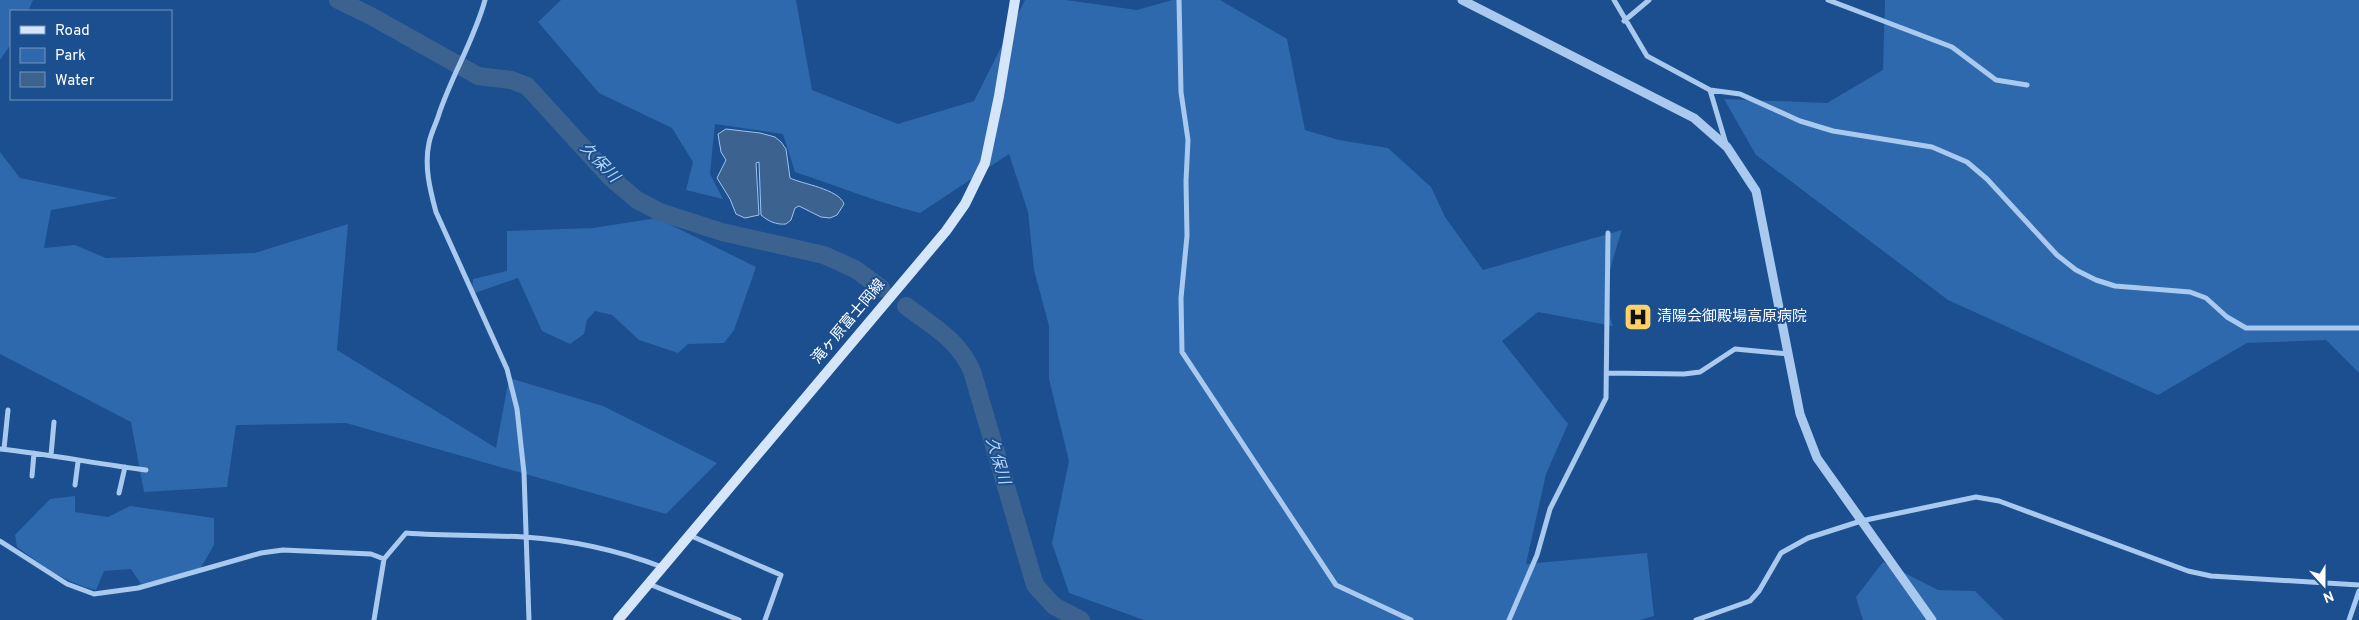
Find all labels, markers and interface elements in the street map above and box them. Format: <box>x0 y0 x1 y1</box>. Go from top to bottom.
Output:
legend <box>10 10 172 100</box>
text: Road <box>55 22 90 41</box>
text: Park <box>55 47 86 66</box>
text: Water <box>55 72 95 91</box>
water label: 久保川 <box>575 139 624 189</box>
street label: 滝ヶ原富士岡線 <box>808 276 890 368</box>
hospital icon: 清陽会御殿場高原病院 <box>1623 302 1653 332</box>
place label: 清陽会御殿場高原病院 <box>1657 308 1807 327</box>
water label: 久保川 <box>980 435 1014 489</box>
north arrow <box>2299 560 2349 610</box>
text: N <box>2320 586 2336 605</box>

